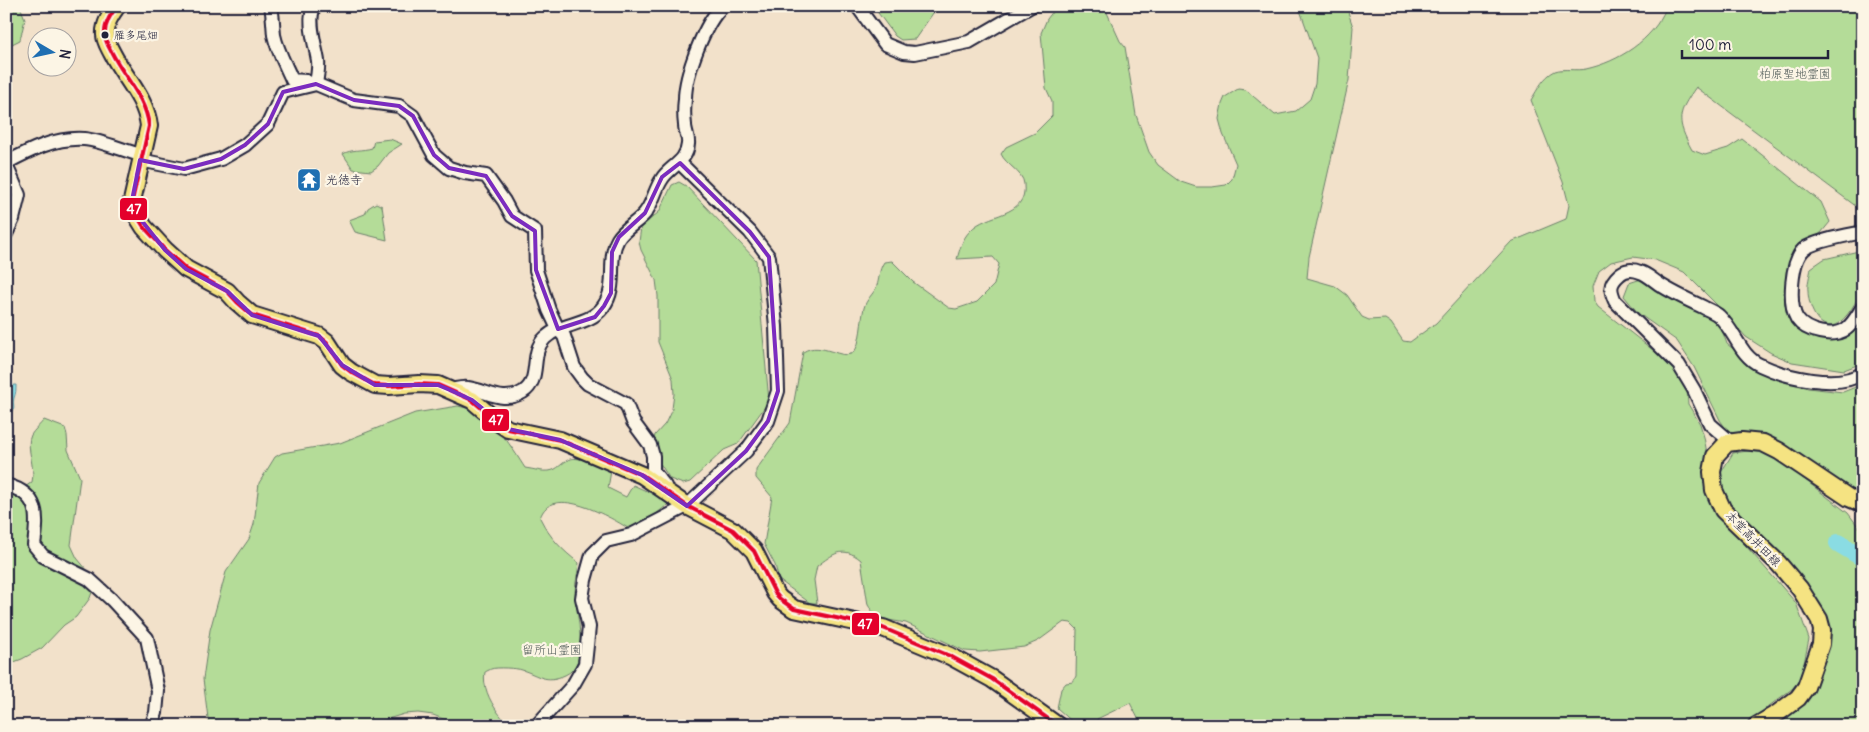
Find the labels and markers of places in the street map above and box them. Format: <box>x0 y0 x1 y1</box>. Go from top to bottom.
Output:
place label: 雁多尾畑 <box>114 28 158 42</box>
marker: 雁多尾畑 <box>100 30 110 40</box>
temple icon: 光徳寺 <box>296 167 322 193</box>
place label: 光徳寺 <box>326 172 362 187</box>

